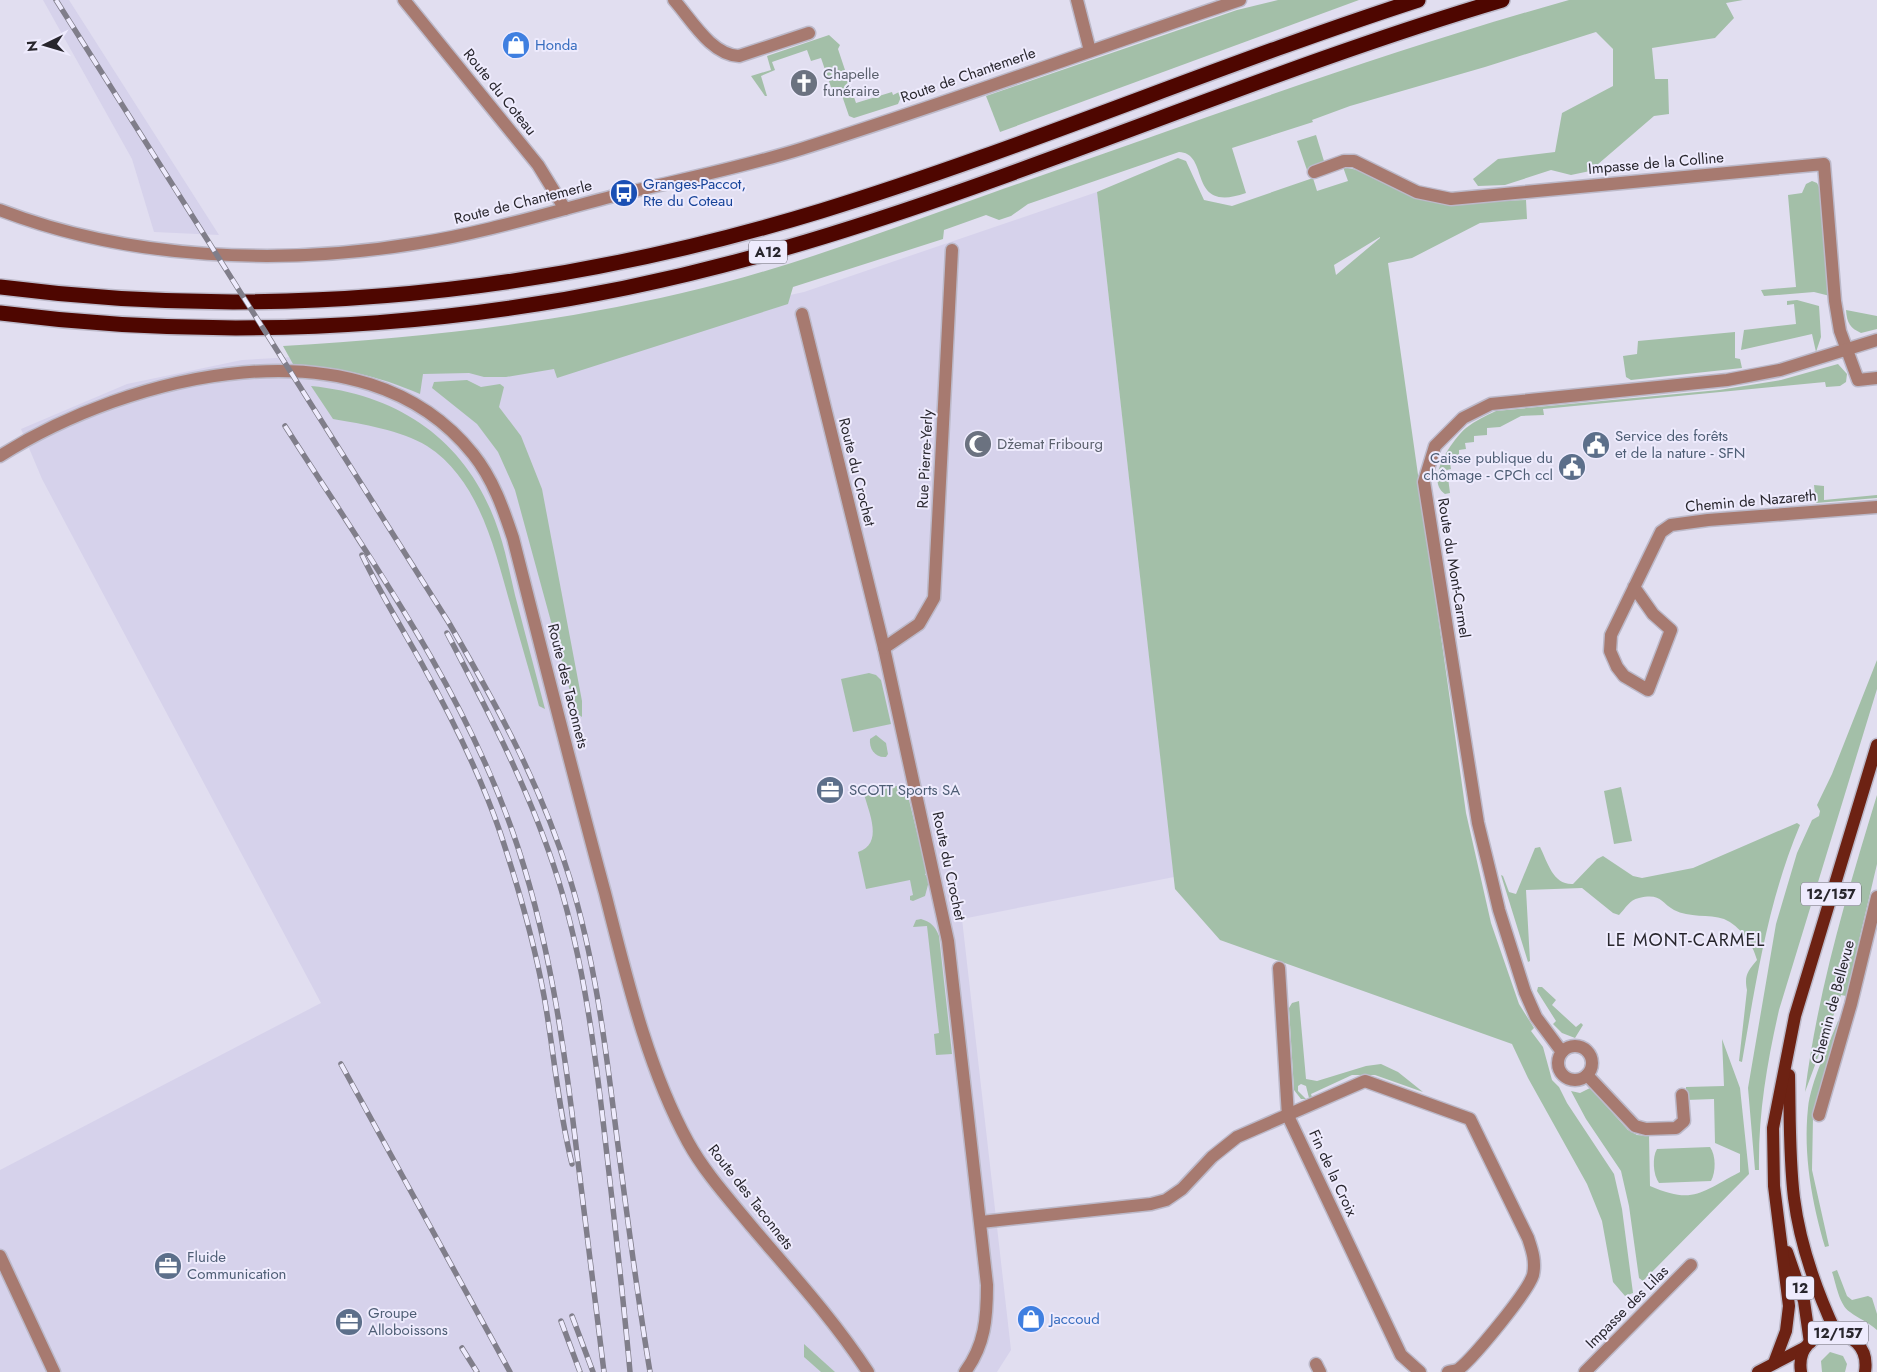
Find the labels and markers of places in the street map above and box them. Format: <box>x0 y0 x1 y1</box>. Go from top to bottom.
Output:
shop icon: Honda <box>501 30 531 60</box>
place label: Honda <box>535 34 578 56</box>
place label: Chapelle funéraire <box>823 63 880 102</box>
church icon: Chapelle funéraire <box>789 68 819 98</box>
place label: Granges-Paccot, Rte du Coteau <box>643 173 746 212</box>
bus stop icon: Granges-Paccot, Rte du Coteau <box>609 178 639 208</box>
place label: Service des forêts et de la nature - SFN <box>1615 425 1745 464</box>
mosque icon: Džemat Fribourg <box>963 429 993 459</box>
public building icon: Service des forêts et de la nature - SFN <box>1581 430 1611 460</box>
place label: Džemat Fribourg <box>997 433 1103 455</box>
place label: Caisse publique du chômage - CPCh ccl <box>1423 447 1553 486</box>
public building icon: Caisse publique du chômage - CPCh ccl <box>1557 452 1587 482</box>
office icon: SCOTT Sports SA <box>815 775 845 805</box>
place label: SCOTT Sports SA <box>849 779 960 801</box>
place label: Fluide Communication <box>187 1246 286 1285</box>
office icon: Fluide Communication <box>153 1251 183 1281</box>
place label: Groupe Alloboissons <box>368 1302 448 1341</box>
shop icon: Jaccoud <box>1016 1304 1046 1334</box>
office icon: Groupe Alloboissons <box>334 1307 364 1337</box>
place label: Jaccoud <box>1048 1308 1100 1330</box>

